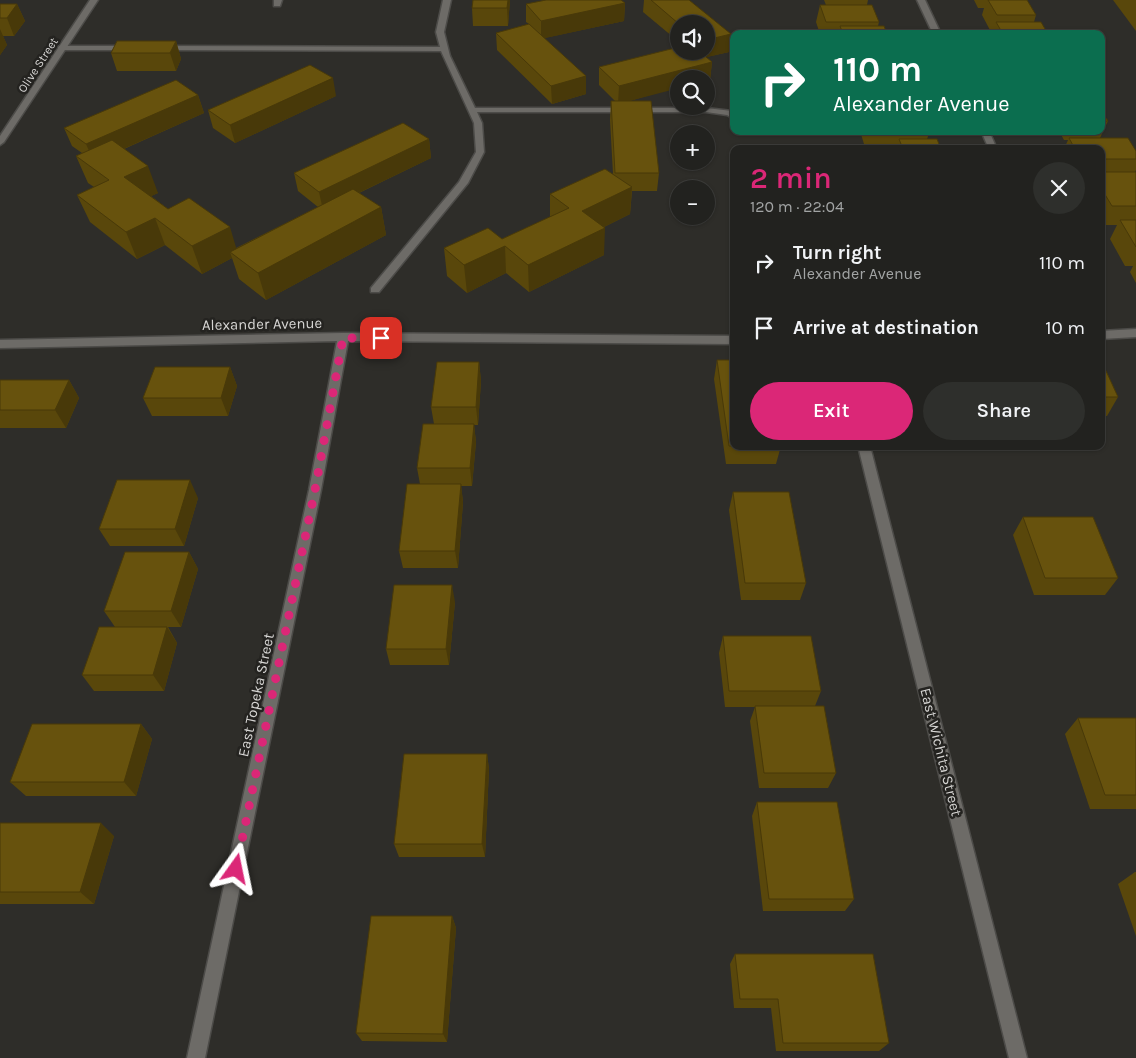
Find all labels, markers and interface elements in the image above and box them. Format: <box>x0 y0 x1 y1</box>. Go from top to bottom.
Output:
map controls <box>670 15 715 225</box>
button: sound <box>670 15 715 60</box>
street label: Olive Street <box>15 35 61 95</box>
text: 110 m <box>833 49 922 90</box>
icon: right <box>750 50 815 115</box>
button: search <box>670 70 715 115</box>
text: Alexander Avenue <box>833 91 1010 117</box>
button: + <box>670 125 715 170</box>
text: 2 min <box>750 160 832 196</box>
button: close <box>1033 162 1085 214</box>
button: − <box>670 180 715 225</box>
text: 120 m · 22:04 <box>750 197 844 216</box>
text: Turn right <box>793 242 882 264</box>
icon: right <box>750 249 778 277</box>
text: 110 m <box>1039 252 1085 274</box>
text: Alexander Avenue <box>793 264 921 283</box>
street label: Alexander Avenue <box>202 314 322 334</box>
icon: arrive <box>750 314 778 342</box>
pin <box>360 317 402 359</box>
text: Arrive at destination <box>793 317 979 339</box>
text: 10 m <box>1045 317 1085 339</box>
icon: arrive <box>367 324 395 352</box>
button: Exit <box>750 382 913 440</box>
button: Share <box>923 382 1085 440</box>
street label: East Topeka Street <box>234 631 278 759</box>
street label: East Wichita Street <box>916 686 966 818</box>
position arrow <box>209 842 261 894</box>

